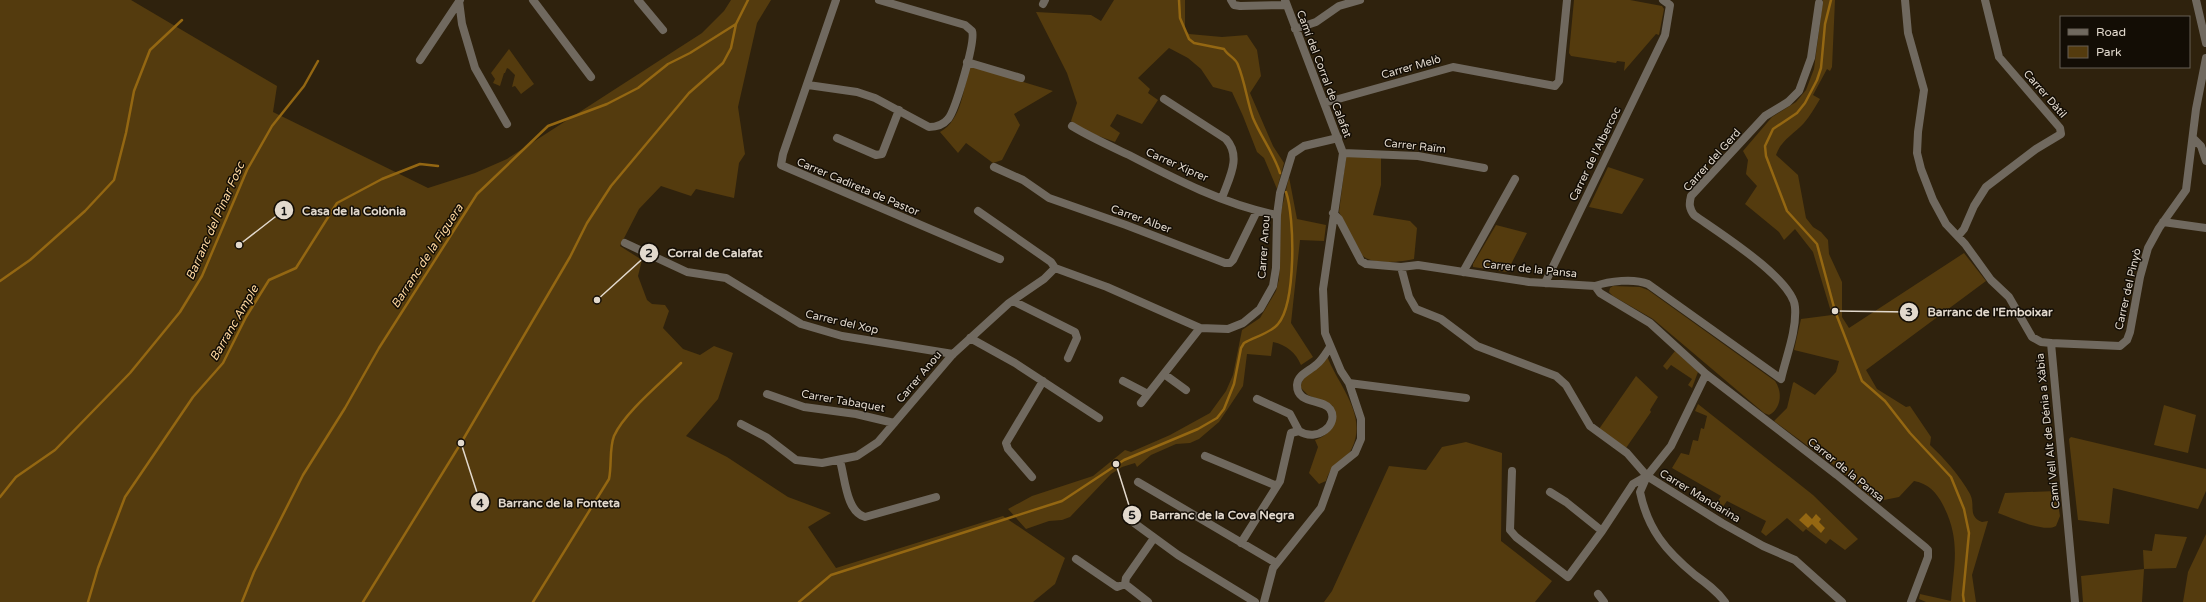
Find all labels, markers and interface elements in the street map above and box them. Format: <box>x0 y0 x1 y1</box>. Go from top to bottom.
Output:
street label: Camí del Corral de Calafat <box>1294 8 1354 140</box>
legend <box>2060 16 2190 68</box>
text: Road <box>2096 25 2126 39</box>
text: Park <box>2096 45 2122 59</box>
street label: Carrer Melò <box>1380 52 1443 82</box>
street label: Carrer Dàtil <box>2021 67 2069 121</box>
street label: Carrer de l'Albercoc <box>1567 105 1623 203</box>
street label: Carrer del Gerd <box>1681 126 1744 194</box>
street label: Carrer Raïm <box>1383 136 1447 156</box>
street label: Carrer Xiprer <box>1144 145 1211 185</box>
street label: Carrer Cadireta de Pastor <box>795 155 922 219</box>
water label: Barranc del Pinar Fosc <box>183 159 248 282</box>
callout: Casa de la Colònia <box>274 198 414 222</box>
water label: Barranc de la Figuera <box>388 201 466 311</box>
street label: Carrer Alber <box>1109 202 1174 236</box>
text: 1 <box>280 204 288 218</box>
text: Casa de la Colònia <box>302 204 406 218</box>
street label: Carrer Anou <box>1255 215 1273 279</box>
callout: Corral de Calafat <box>639 241 771 265</box>
text: 2 <box>645 246 653 260</box>
text: Corral de Calafat <box>667 246 763 260</box>
street label: Carrer del Pinyò <box>2112 247 2144 331</box>
street label: Carrer de la Pansa <box>1482 258 1578 280</box>
water label: Barranc Ample <box>207 282 262 363</box>
callout: Barranc de l'Emboixar <box>1899 300 2061 324</box>
text: 3 <box>1905 305 1913 319</box>
text: Barranc de l'Emboixar <box>1927 305 2053 319</box>
street label: Carrer del Xop <box>804 307 880 337</box>
street label: Carrer Anou <box>894 348 944 406</box>
street label: Camí Vell Alt de Dénia a Xàbia <box>2033 353 2063 509</box>
street label: Carrer Tabaquet <box>800 387 886 415</box>
street label: Carrer de la Pansa <box>1805 435 1887 505</box>
street label: Carrer Mandarina <box>1657 467 1743 525</box>
callout: Barranc de la Fonteta <box>470 490 628 514</box>
text: 4 <box>476 496 484 510</box>
text: Barranc de la Fonteta <box>498 496 620 510</box>
callout: Barranc de la Cova Negra <box>1122 503 1302 527</box>
text: 5 <box>1128 508 1136 522</box>
text: Barranc de la Cova Negra <box>1150 508 1295 523</box>

